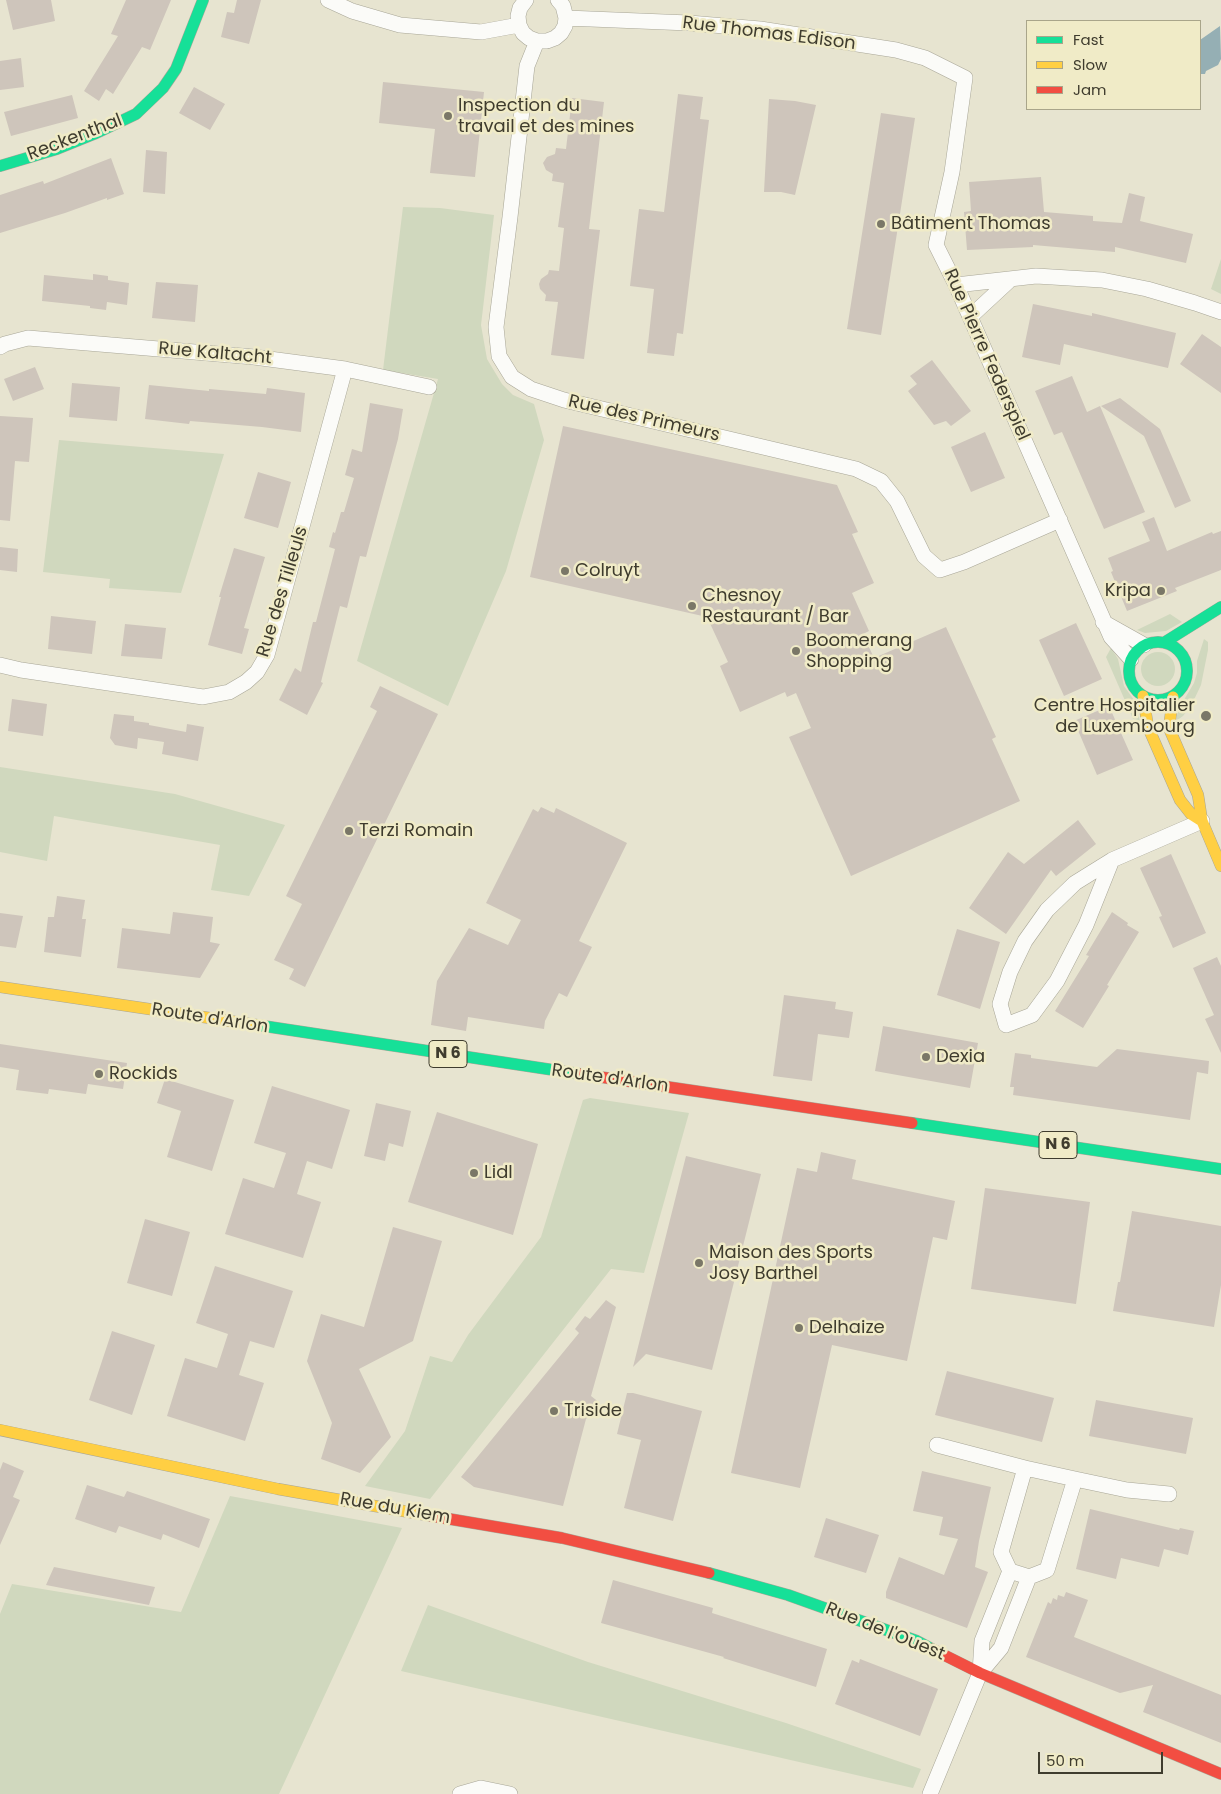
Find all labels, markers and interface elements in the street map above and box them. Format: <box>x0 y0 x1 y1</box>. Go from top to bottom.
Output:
street label: Rue Thomas Edison <box>681 13 857 55</box>
legend <box>1026 20 1201 110</box>
text: Fast <box>1073 29 1104 50</box>
text: Slow <box>1073 54 1107 75</box>
text: Jam <box>1073 79 1107 100</box>
place label: Inspection du travail et des mines <box>458 95 634 138</box>
street label: Reckenthal <box>25 110 125 166</box>
marker: Inspection du travail et des mines <box>442 110 454 122</box>
place label: Bâtiment Thomas <box>891 213 1051 235</box>
marker: Bâtiment Thomas <box>875 218 887 230</box>
street label: Rue Pierre Federspiel <box>938 266 1034 444</box>
street label: Rue Kaltacht <box>158 338 272 370</box>
street label: Rue des Primeurs <box>566 391 722 447</box>
street label: Rue des Tilleuls <box>253 524 313 660</box>
place label: Colruyt <box>575 560 640 582</box>
marker: Colruyt <box>559 565 571 577</box>
place label: Kripa <box>1105 580 1151 602</box>
place label: Chesnoy Restaurant / Bar <box>702 585 849 628</box>
marker: Kripa <box>1155 585 1167 597</box>
marker: Chesnoy Restaurant / Bar <box>686 600 698 612</box>
place label: Boomerang Shopping <box>806 630 912 672</box>
marker: Boomerang Shopping <box>790 645 802 657</box>
place label: Centre Hospitalier de Luxembourg <box>1034 695 1195 738</box>
marker: Centre Hospitalier de Luxembourg <box>1199 709 1213 723</box>
place label: Terzi Romain <box>359 820 473 842</box>
marker: Terzi Romain <box>343 825 355 837</box>
street label: Route d'Arlon <box>150 999 270 1039</box>
road number: N 6 <box>429 1040 467 1068</box>
place label: Dexia <box>936 1046 985 1068</box>
marker: Dexia <box>920 1051 932 1063</box>
street label: Route d'Arlon <box>550 1060 670 1098</box>
place label: Rockids <box>109 1063 178 1085</box>
marker: Rockids <box>93 1068 105 1080</box>
road number: N 6 <box>1039 1132 1077 1158</box>
place label: Lidl <box>484 1162 513 1184</box>
marker: Lidl <box>468 1167 480 1179</box>
place label: Maison des Sports Josy Barthel <box>709 1242 873 1284</box>
marker: Maison des Sports Josy Barthel <box>693 1257 705 1269</box>
place label: Delhaize <box>809 1317 885 1339</box>
marker: Delhaize <box>793 1322 805 1334</box>
place label: Triside <box>564 1400 622 1422</box>
marker: Triside <box>548 1405 560 1417</box>
street label: Rue du Kiem <box>338 1489 452 1529</box>
street label: Rue de l'Ouest <box>822 1598 948 1666</box>
scale bar <box>1041 1742 1166 1774</box>
text: 50 m <box>1046 1750 1084 1771</box>

